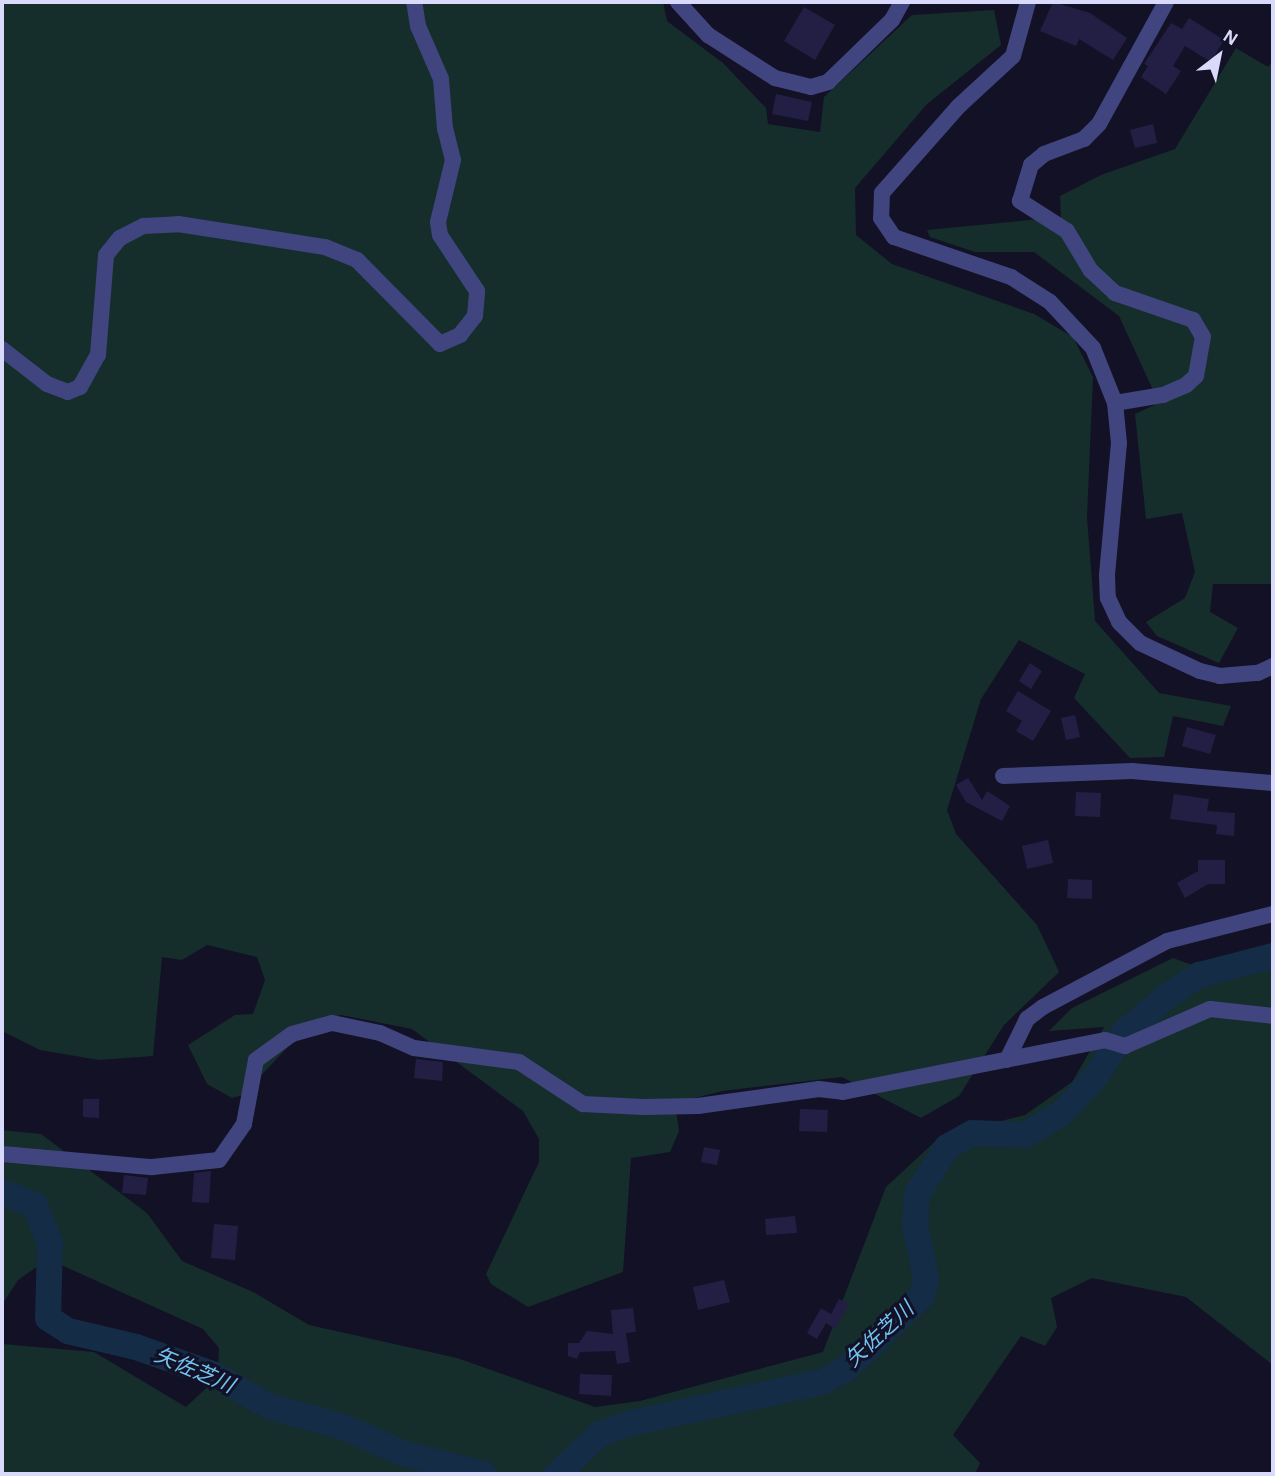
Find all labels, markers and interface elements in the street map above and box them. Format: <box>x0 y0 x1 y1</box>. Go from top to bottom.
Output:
north arrow <box>1184 21 1254 91</box>
text: N <box>1220 26 1241 49</box>
water label: 矢佐芝川 <box>841 1297 919 1373</box>
water label: 矢佐芝川 <box>150 1343 238 1399</box>

